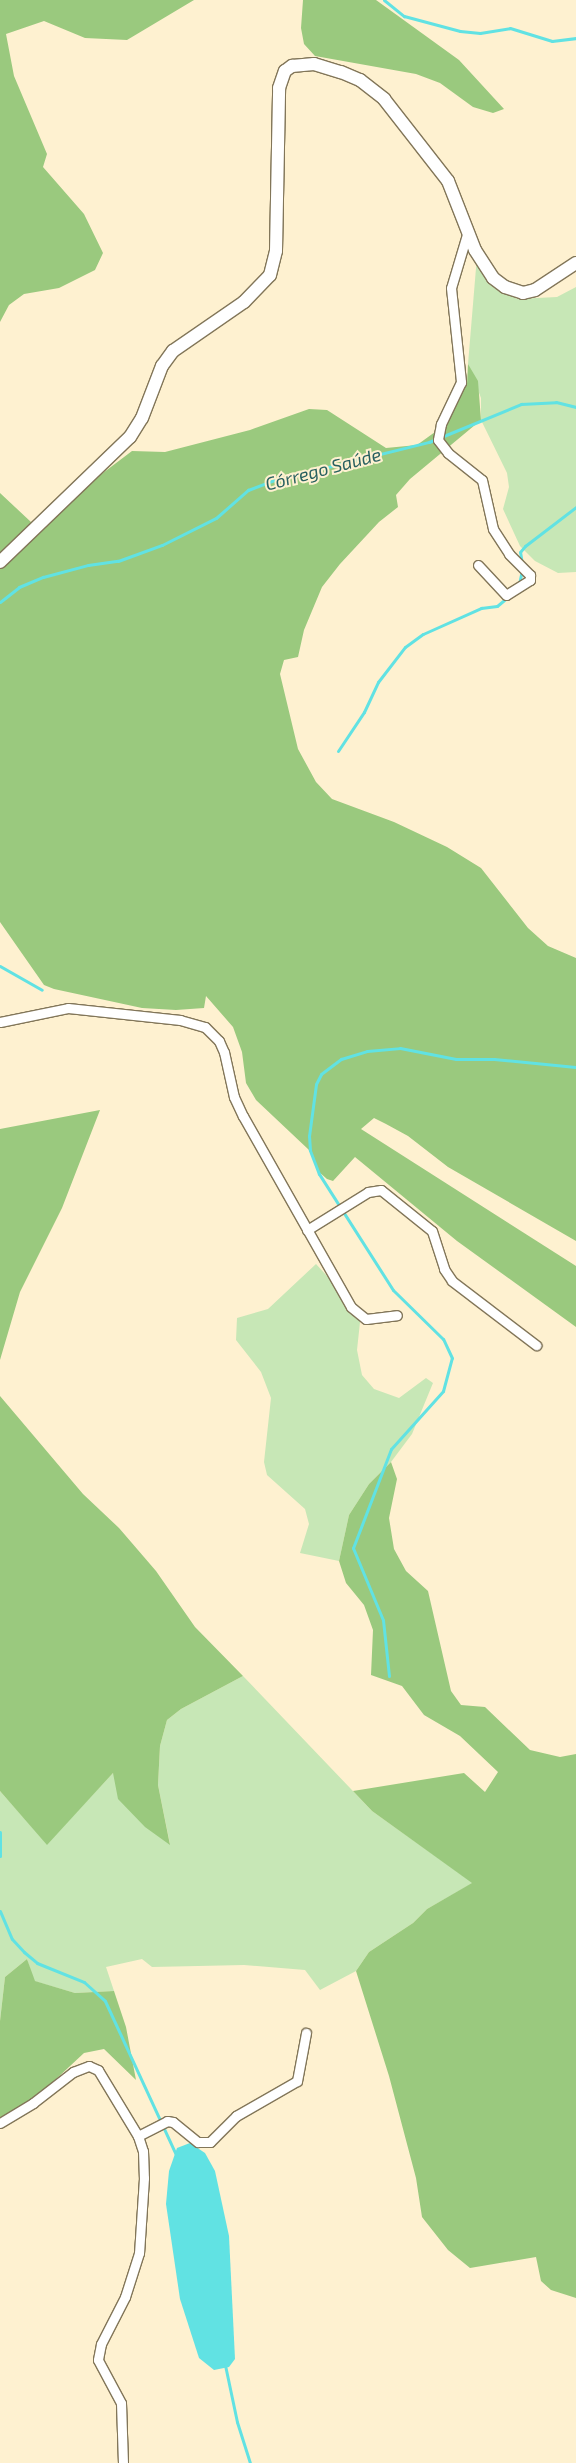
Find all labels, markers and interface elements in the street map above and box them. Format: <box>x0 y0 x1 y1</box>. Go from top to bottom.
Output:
water label: Córrego Saúde <box>263 443 383 495</box>

